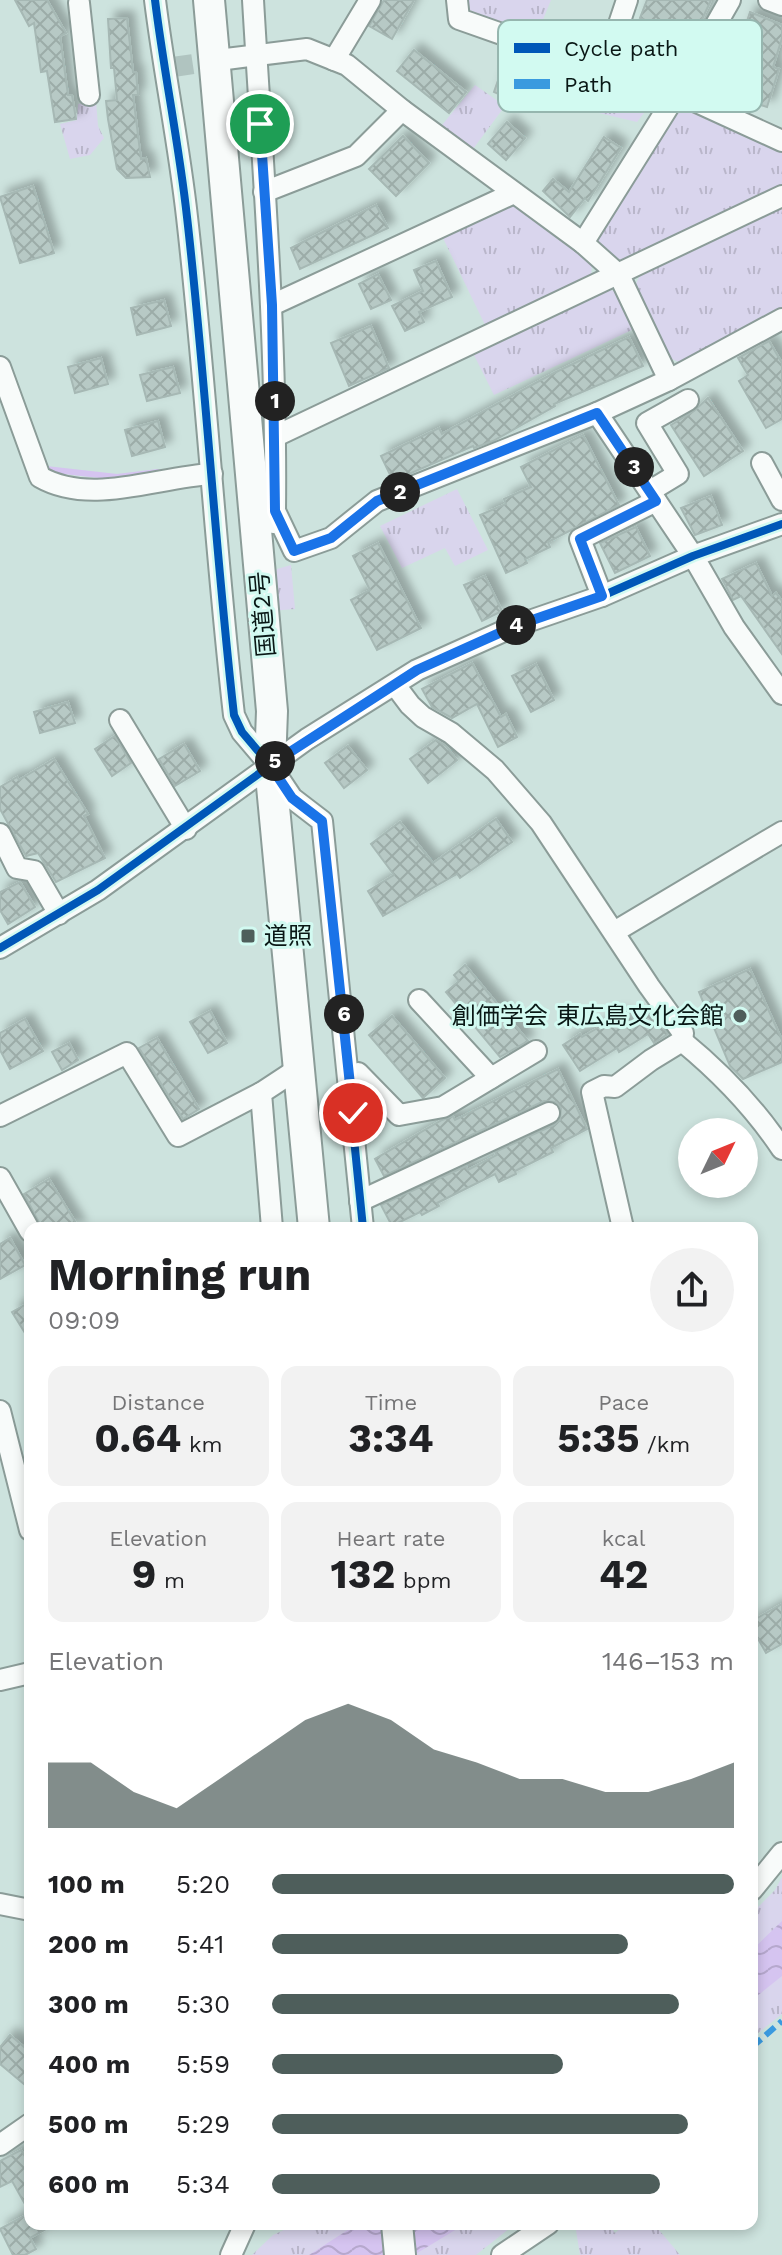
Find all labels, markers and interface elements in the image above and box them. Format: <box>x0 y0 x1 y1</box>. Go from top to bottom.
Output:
legend <box>498 20 762 112</box>
text: Cycle path <box>564 36 678 61</box>
text: Path <box>564 72 612 97</box>
pin <box>226 90 294 158</box>
icon: arrive <box>238 102 282 146</box>
pin: 1 <box>255 381 295 421</box>
text: 1 <box>270 388 280 413</box>
pin: 3 <box>614 447 654 487</box>
text: 3 <box>627 454 641 479</box>
pin: 2 <box>380 472 420 512</box>
text: 2 <box>393 479 407 504</box>
street label: 国道2号 <box>245 570 281 658</box>
pin: 4 <box>496 605 536 645</box>
text: 4 <box>509 612 523 637</box>
pin: 5 <box>255 741 295 781</box>
text: 5 <box>269 748 281 773</box>
place label: 道照 <box>264 922 312 950</box>
marker: 道照 <box>239 927 257 945</box>
pin: 6 <box>324 994 364 1034</box>
text: 6 <box>337 1001 351 1026</box>
place label: 創価学会 東広島文化会館 <box>452 1002 724 1030</box>
marker: 創価学会 東広島文化会館 <box>731 1007 749 1025</box>
pin <box>319 1079 387 1147</box>
icon: check <box>331 1091 375 1135</box>
north arrow <box>678 1118 758 1198</box>
map controls <box>678 1118 758 1198</box>
button: share <box>650 1248 734 1332</box>
text: Morning run <box>48 1249 311 1301</box>
text: 09:09 <box>48 1305 120 1335</box>
text: Distance <box>112 1390 205 1415</box>
text: Time <box>365 1390 417 1415</box>
text: Pace <box>598 1390 649 1415</box>
text: 0.64 <box>94 1415 181 1462</box>
text: 3:34 <box>348 1415 434 1462</box>
text: 5:35 <box>557 1415 640 1462</box>
text: km <box>181 1432 222 1457</box>
text: /km <box>640 1432 690 1457</box>
text: Elevation <box>109 1526 207 1551</box>
text: Heart rate <box>337 1526 445 1551</box>
text: kcal <box>602 1526 645 1551</box>
text: 9 <box>132 1551 156 1598</box>
text: 132 <box>331 1551 395 1598</box>
text: 42 <box>599 1551 648 1598</box>
text: m <box>156 1568 185 1593</box>
text: bpm <box>395 1568 451 1593</box>
text: Elevation <box>48 1646 164 1676</box>
text: 146–153 m <box>602 1646 734 1676</box>
text: 100 m <box>48 1869 125 1899</box>
text: 5:20 <box>176 1869 230 1899</box>
text: 200 m <box>48 1929 129 1959</box>
text: 5:41 <box>176 1929 224 1959</box>
text: 300 m <box>48 1989 129 2019</box>
text: 5:30 <box>176 1989 230 2019</box>
text: 400 m <box>48 2049 130 2079</box>
text: 5:59 <box>176 2049 230 2079</box>
text: 500 m <box>48 2109 129 2139</box>
text: 5:29 <box>176 2109 230 2139</box>
text: 600 m <box>48 2169 129 2199</box>
text: 5:34 <box>176 2169 230 2199</box>

